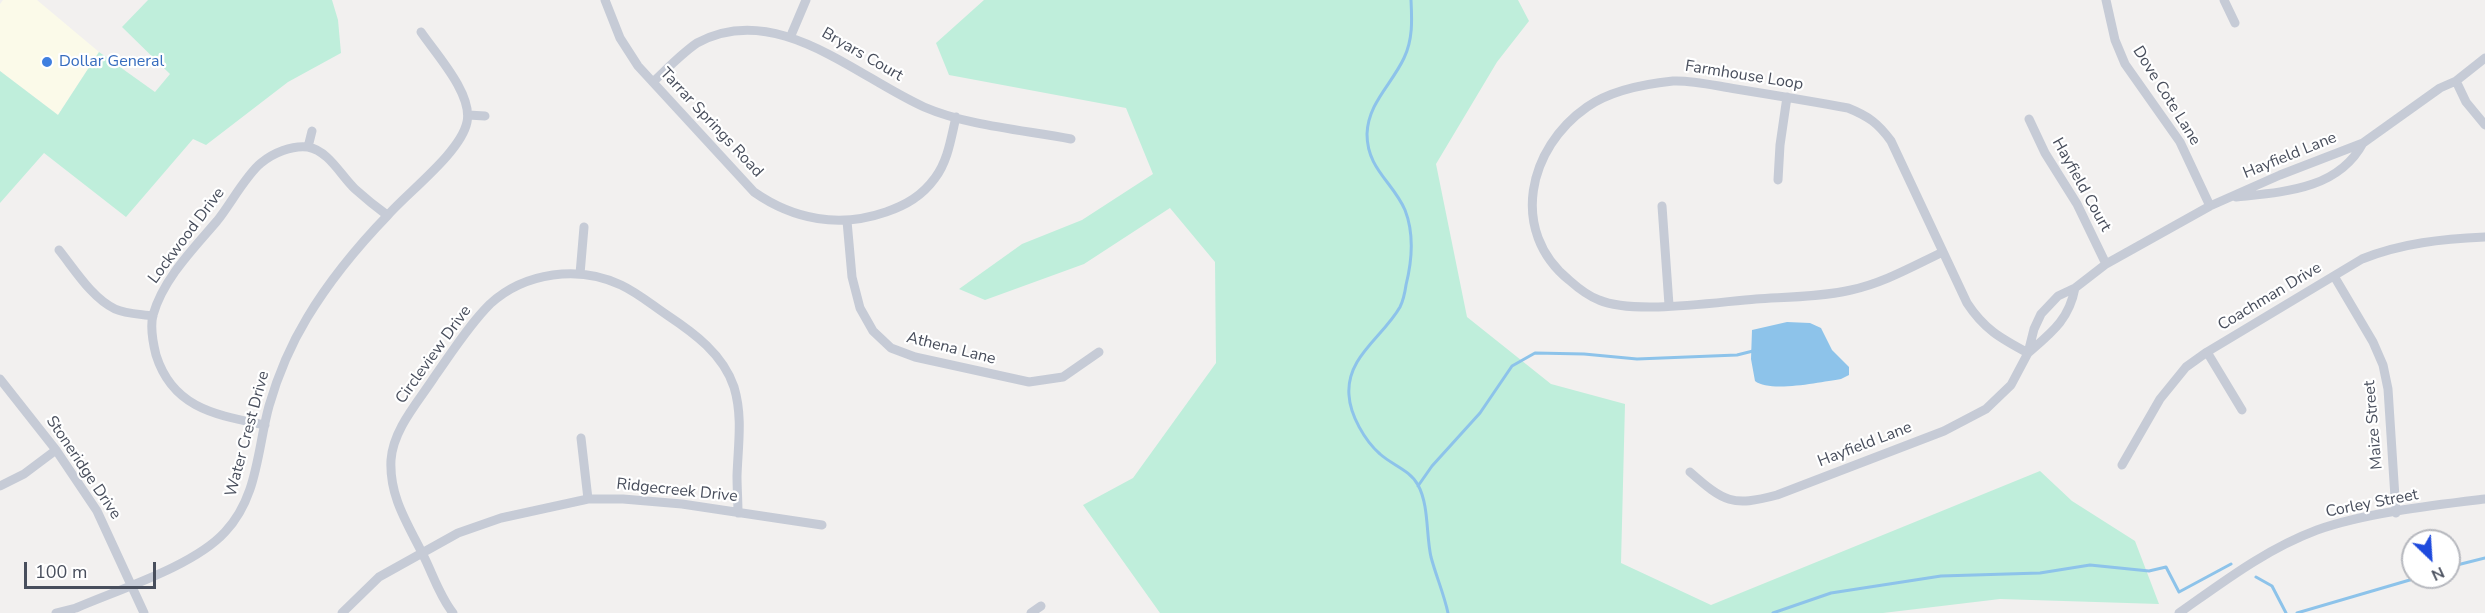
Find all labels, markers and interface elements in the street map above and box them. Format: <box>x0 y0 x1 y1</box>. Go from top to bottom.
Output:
street label: Bryars Court <box>818 24 906 86</box>
street label: Dove Cote Lane <box>2128 43 2204 149</box>
place label: Dollar General <box>59 52 164 72</box>
marker: Dollar General <box>40 55 54 69</box>
street label: Farmhouse Loop <box>1684 57 1804 95</box>
street label: Tarrar Springs Road <box>655 64 767 182</box>
street label: Hayfield Lane <box>2240 129 2340 183</box>
street label: Hayfield Court <box>2047 135 2115 235</box>
street label: Lockwood Drive <box>145 184 229 288</box>
street label: Coachman Drive <box>2215 259 2325 335</box>
street label: Circleview Drive <box>392 302 476 408</box>
street label: Athena Lane <box>904 329 998 369</box>
street label: Water Crest Drive <box>222 369 274 499</box>
street label: Maize Street <box>2361 380 2387 470</box>
street label: Stoneridge Drive <box>41 413 125 523</box>
street label: Hayfield Lane <box>1815 418 1915 472</box>
street label: Ridgecreek Drive <box>615 475 739 507</box>
street label: Corley Street <box>2324 486 2420 522</box>
north arrow <box>2401 529 2461 589</box>
scale bar <box>27 550 159 588</box>
text: 100 m <box>35 560 87 584</box>
text: N <box>2428 561 2448 586</box>

